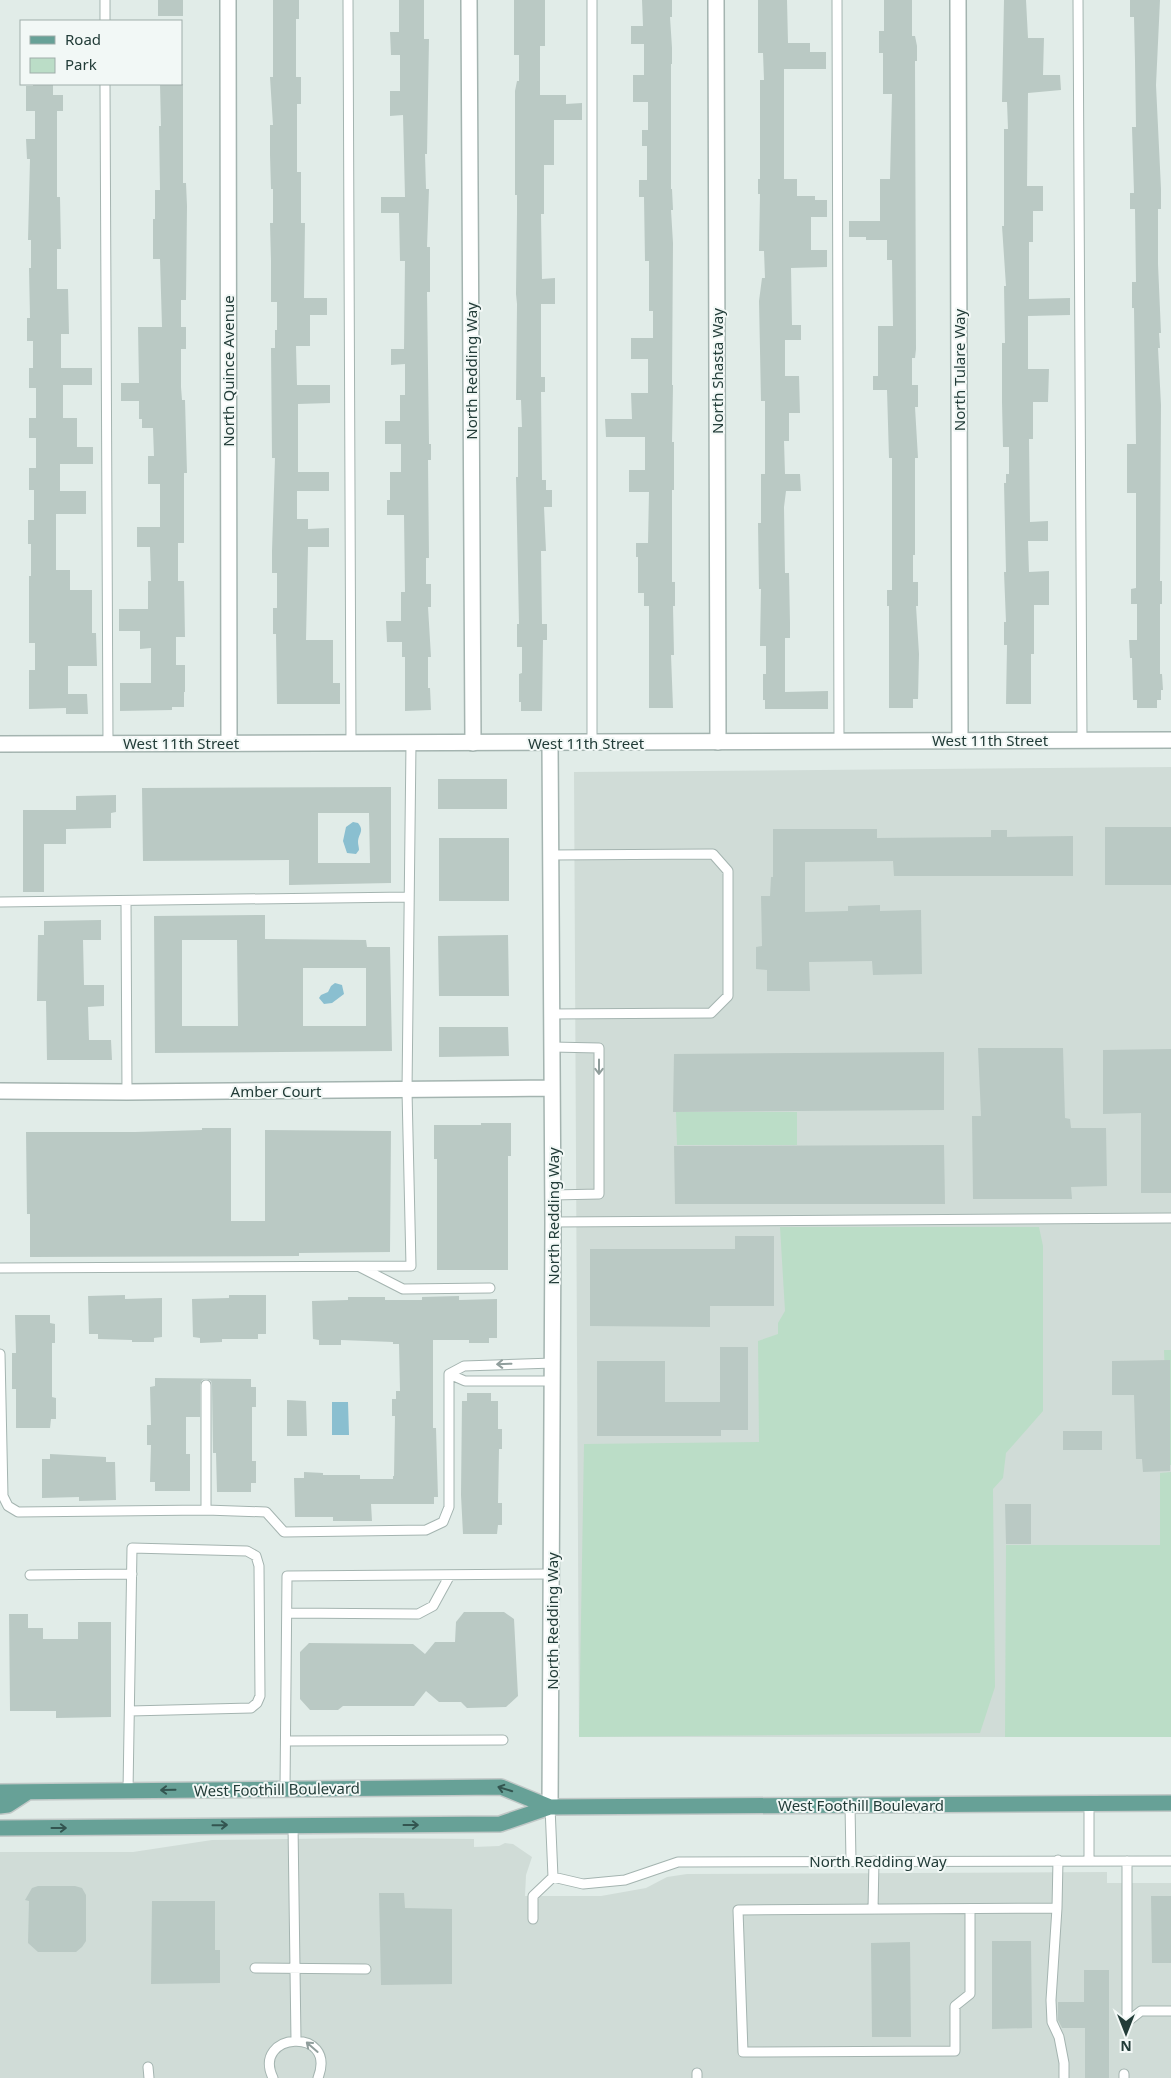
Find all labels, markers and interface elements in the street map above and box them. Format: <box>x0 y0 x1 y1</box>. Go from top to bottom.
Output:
legend <box>20 20 182 85</box>
text: Road <box>65 29 101 49</box>
text: Park <box>65 54 97 74</box>
street label: North Quince Avenue <box>218 295 238 447</box>
street label: North Redding Way <box>461 302 481 440</box>
street label: North Shasta Way <box>707 308 727 434</box>
street label: North Tulare Way <box>949 308 969 431</box>
street label: West 11th Street <box>932 730 1049 750</box>
street label: West 11th Street <box>123 733 240 753</box>
street label: West 11th Street <box>528 733 645 753</box>
one-way arrow <box>594 1059 604 1075</box>
street label: Amber Court <box>231 1081 322 1101</box>
street label: North Redding Way <box>543 1147 563 1285</box>
one-way arrow <box>496 1360 512 1369</box>
street label: North Redding Way <box>542 1552 562 1690</box>
street label: West Foothill Boulevard <box>194 1778 360 1800</box>
one-way arrow <box>497 1784 513 1794</box>
one-way arrow <box>161 1785 177 1795</box>
street label: West Foothill Boulevard <box>778 1795 944 1815</box>
one-way arrow <box>211 1820 227 1830</box>
one-way arrow <box>403 1820 419 1829</box>
one-way arrow <box>51 1823 67 1832</box>
street label: North Redding Way <box>809 1851 947 1871</box>
north arrow <box>1101 2008 1151 2058</box>
text: N <box>1120 2037 1132 2056</box>
one-way arrow <box>305 2042 318 2053</box>

